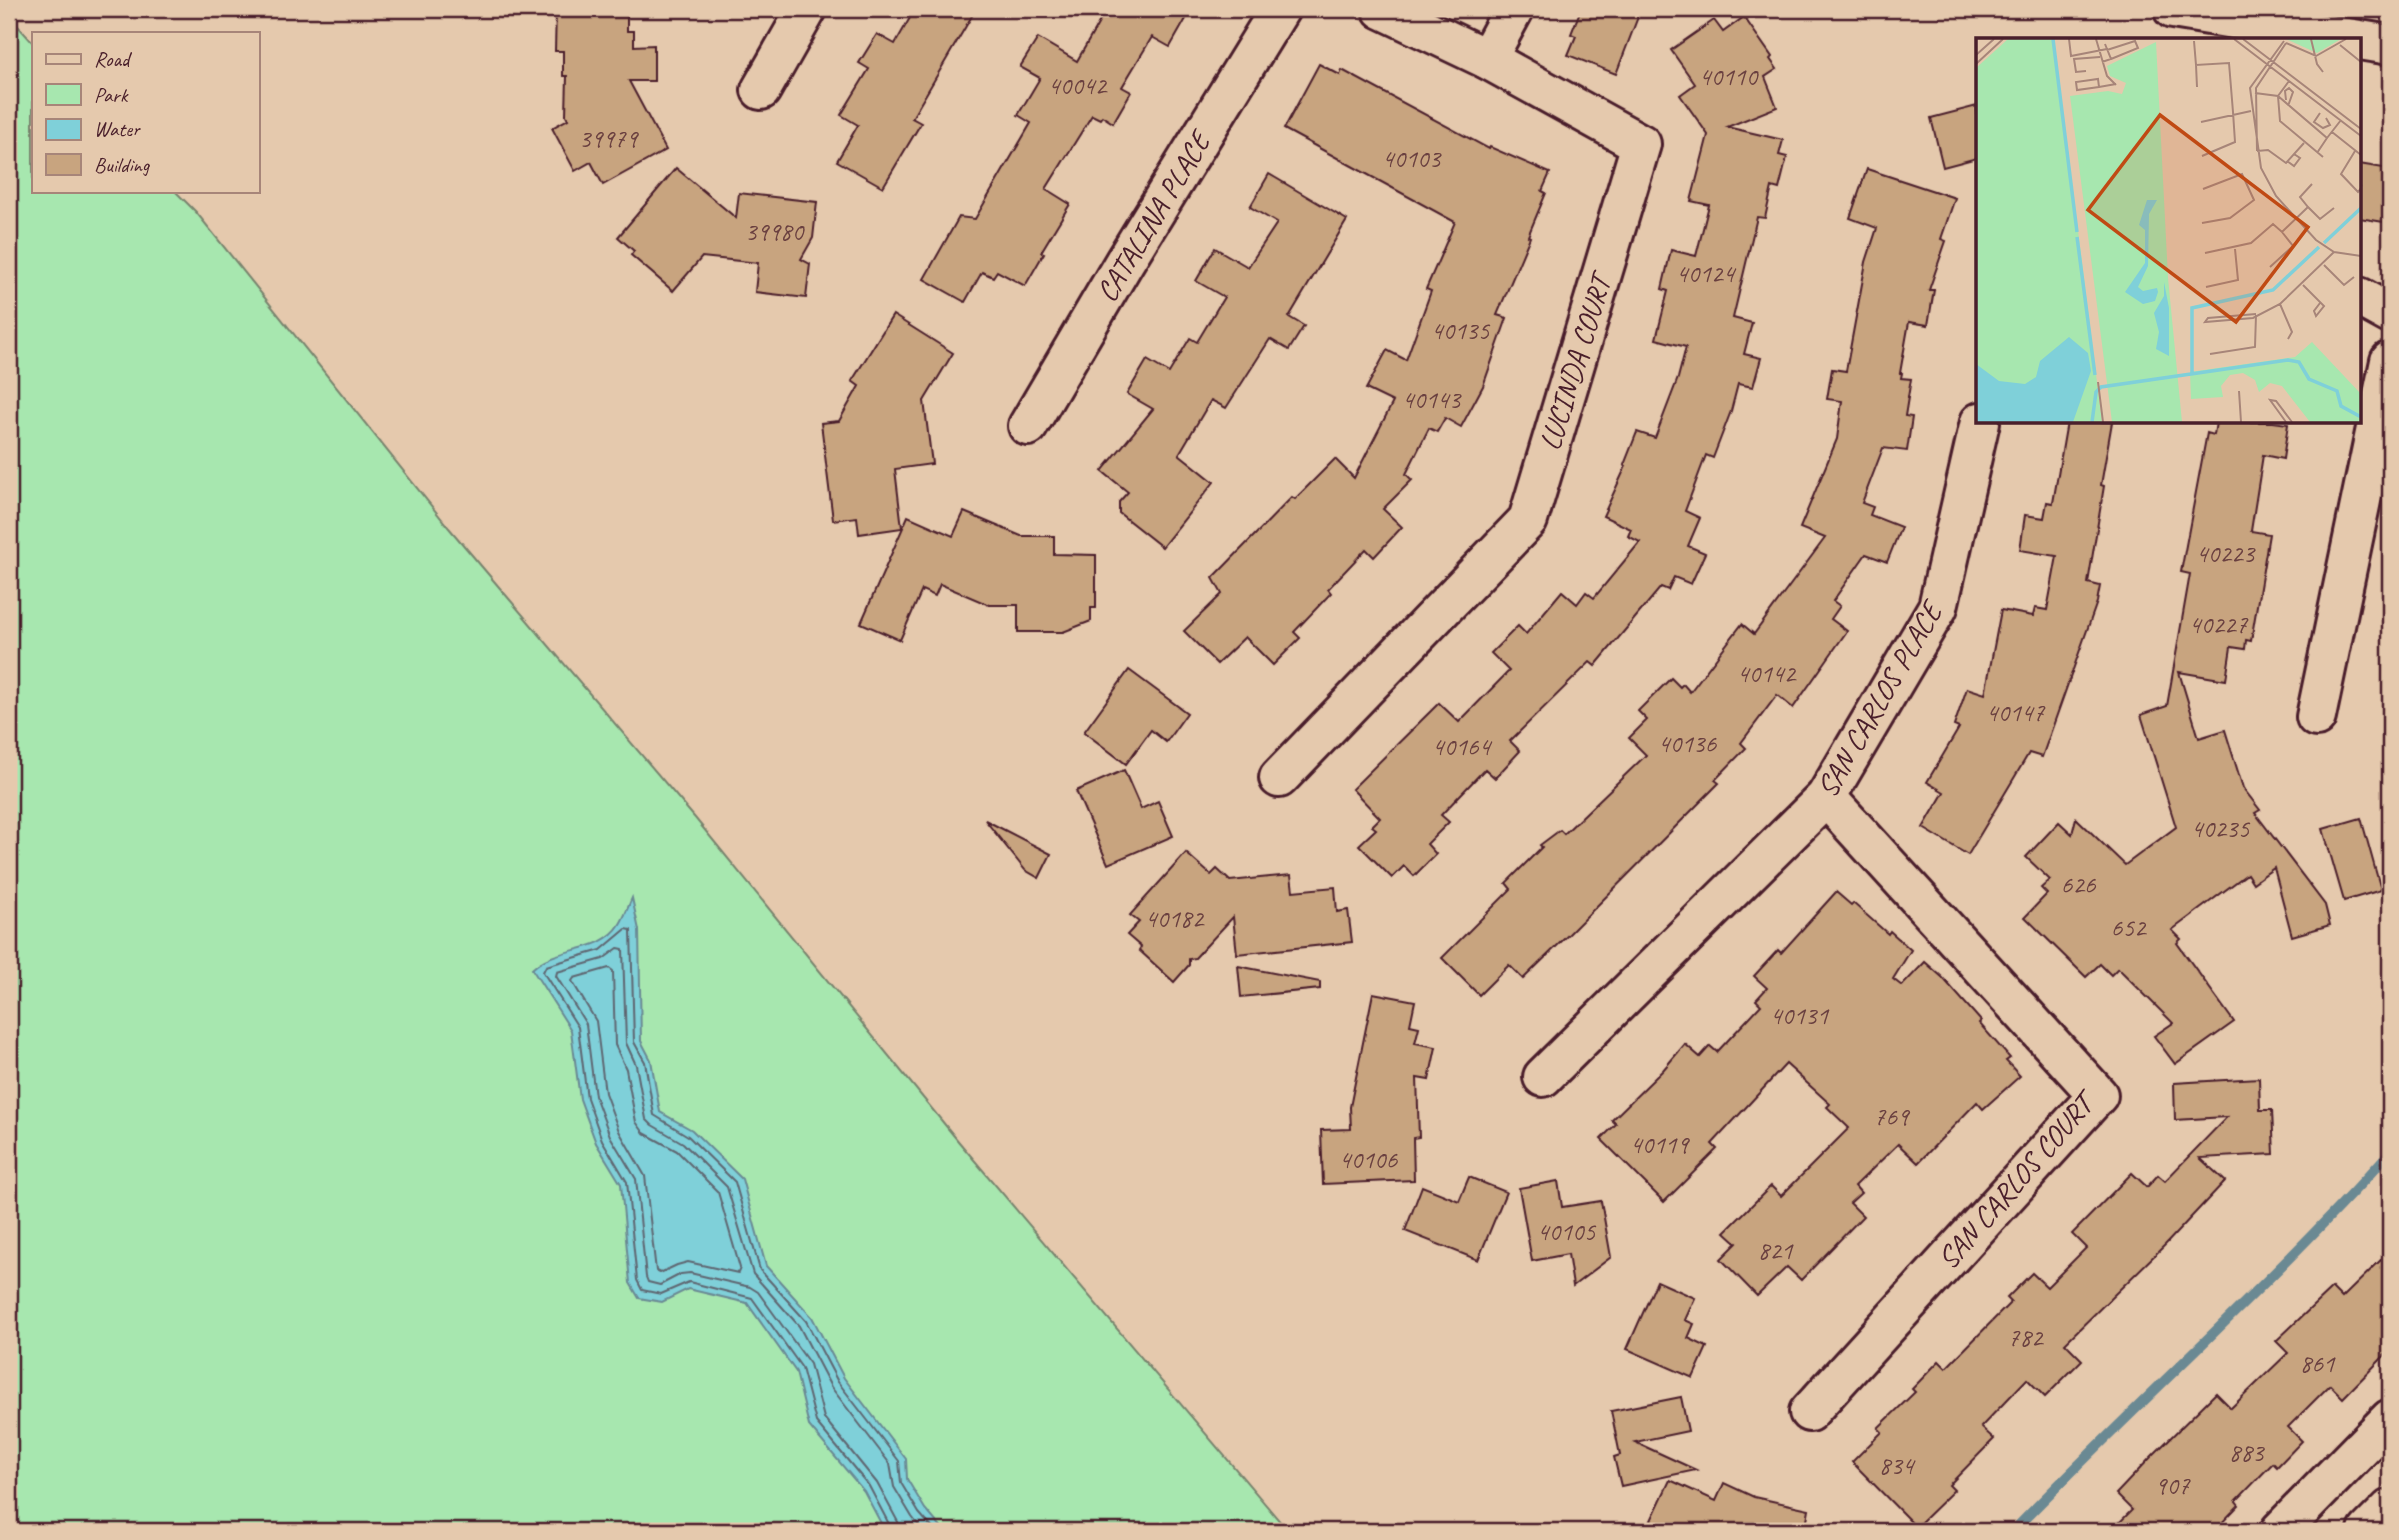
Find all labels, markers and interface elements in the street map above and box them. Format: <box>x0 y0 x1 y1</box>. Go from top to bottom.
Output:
legend <box>32 32 259 192</box>
inset map <box>1976 38 2360 424</box>
text: Road <box>94 46 133 72</box>
house number: 40110 <box>1699 60 1760 93</box>
house number: 40042 <box>1048 69 1109 102</box>
text: Park <box>94 82 129 108</box>
text: Water <box>94 116 141 142</box>
house number: 39979 <box>579 122 640 155</box>
street label: CATALINA PLACE <box>1087 122 1220 309</box>
house number: 40103 <box>1382 142 1443 175</box>
text: Building <box>94 152 151 178</box>
house number: 39980 <box>745 215 806 248</box>
house number: 40124 <box>1676 257 1737 290</box>
street label: LUCINDA COURT <box>1531 265 1621 455</box>
house number: 40135 <box>1431 314 1491 347</box>
house number: 40143 <box>1402 383 1463 416</box>
house number: 40223 <box>2196 537 2257 570</box>
street label: SAN CARLOS PLACE <box>1808 593 1952 804</box>
house number: 40227 <box>2189 608 2249 641</box>
house number: 40142 <box>1737 657 1798 690</box>
house number: 40147 <box>1986 696 2046 729</box>
house number: 40136 <box>1658 727 1718 760</box>
house number: 40164 <box>1432 730 1493 763</box>
house number: 40235 <box>2191 812 2251 845</box>
house number: 626 <box>2060 868 2097 901</box>
house number: 40182 <box>1145 902 1206 935</box>
house number: 652 <box>2110 911 2148 944</box>
house number: 40131 <box>1770 999 1830 1032</box>
street label: SAN CARLOS COURT <box>1929 1082 2106 1277</box>
house number: 769 <box>1873 1100 1911 1133</box>
house number: 40119 <box>1630 1128 1691 1161</box>
house number: 40106 <box>1339 1143 1399 1176</box>
house number: 40105 <box>1537 1215 1597 1248</box>
house number: 821 <box>1757 1234 1794 1267</box>
house number: 782 <box>2007 1321 2045 1354</box>
house number: 861 <box>2299 1347 2336 1380</box>
house number: 883 <box>2228 1436 2266 1469</box>
house number: 834 <box>1878 1449 1916 1482</box>
house number: 907 <box>2154 1469 2191 1502</box>

